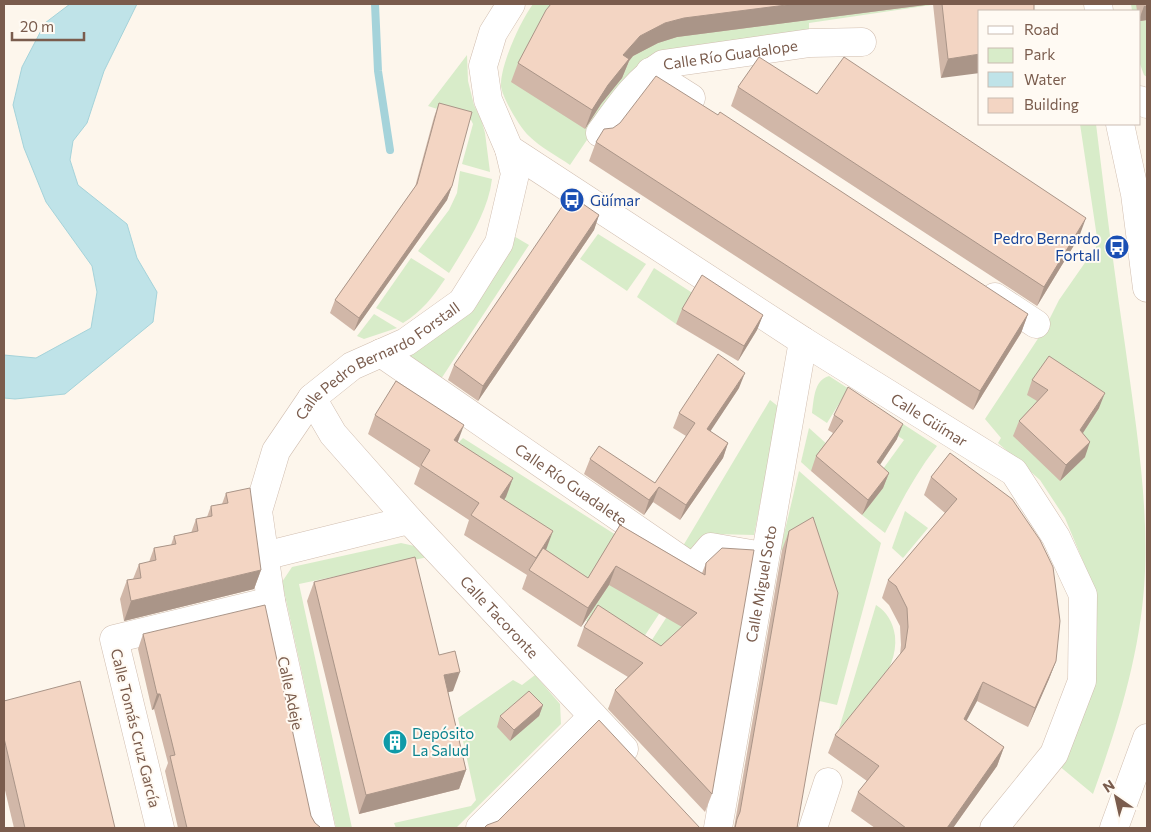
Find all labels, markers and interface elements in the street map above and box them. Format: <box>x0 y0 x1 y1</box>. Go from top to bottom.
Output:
scale bar <box>12 10 85 42</box>
legend <box>978 10 1141 125</box>
text: 20 m <box>20 17 54 35</box>
text: Road <box>1024 20 1059 38</box>
street label: Calle Río Guadalope <box>662 36 799 73</box>
text: Park <box>1024 45 1055 63</box>
text: Water <box>1024 70 1066 88</box>
text: Building <box>1024 95 1079 113</box>
bus stop icon: Güímar <box>559 187 585 213</box>
place label: Güímar <box>590 191 640 209</box>
place label: Pedro Bernardo Fortall <box>993 229 1100 264</box>
bus stop icon: Pedro Bernardo Fortall <box>1104 234 1130 260</box>
street label: Calle Pedro Bernardo Forstall <box>291 298 463 423</box>
street label: Calle Güímar <box>888 389 971 450</box>
street label: Calle Río Guadalete <box>512 439 631 529</box>
street label: Calle Miguel Soto <box>742 524 780 644</box>
street label: Calle Tacoronte <box>457 572 543 662</box>
street label: Calle Tomás Cruz García <box>108 647 164 809</box>
street label: Calle Adeje <box>274 655 308 732</box>
place label: Depósito La Salud <box>412 724 474 759</box>
building icon: Depósito La Salud <box>382 729 408 755</box>
north arrow <box>1091 772 1141 822</box>
text: N <box>1099 776 1118 796</box>

